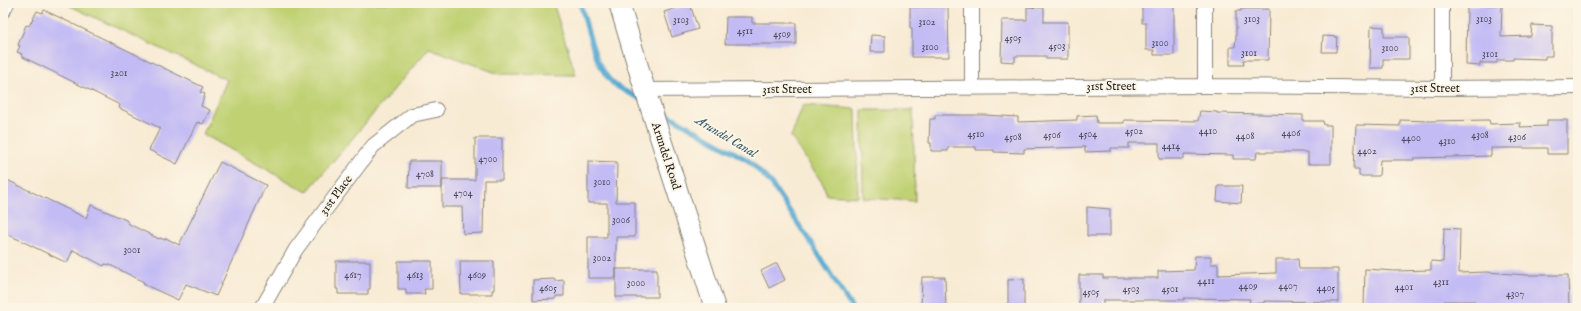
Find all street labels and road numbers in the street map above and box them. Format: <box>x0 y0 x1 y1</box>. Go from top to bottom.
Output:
street label: 31st Street <box>1086 79 1136 94</box>
street label: 31st Street <box>1410 81 1460 96</box>
street label: 31st Street <box>762 82 812 97</box>
street label: Arundel Road <box>648 119 684 192</box>
street label: 31st Place <box>316 172 356 218</box>

